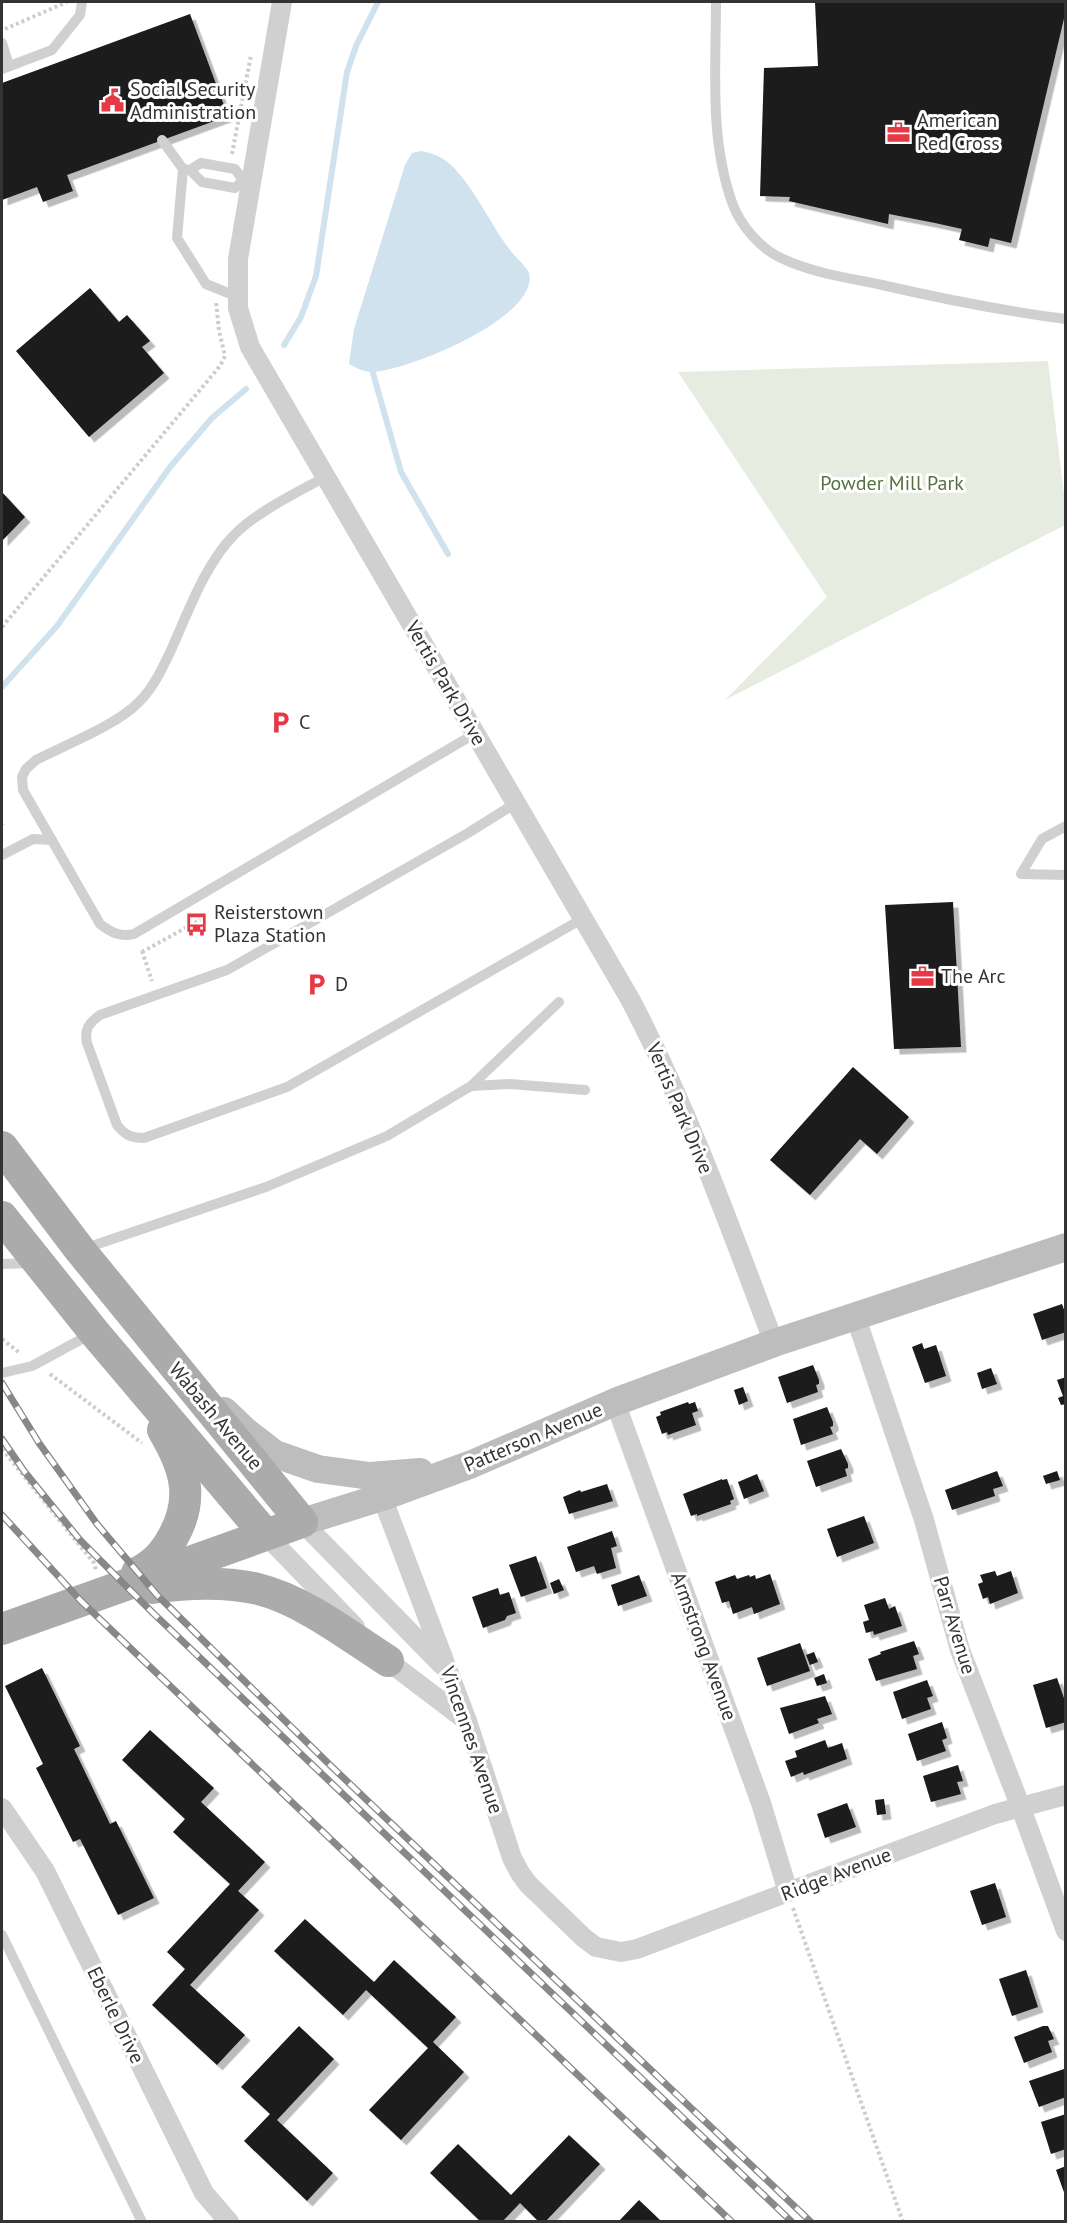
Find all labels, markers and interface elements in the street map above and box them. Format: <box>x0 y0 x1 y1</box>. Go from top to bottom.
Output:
place label: Social Security Administration <box>130 76 256 125</box>
public building icon: Social Security Administration <box>99 87 125 113</box>
place label: American Red Cross <box>917 107 1000 156</box>
office icon: American Red Cross <box>886 119 912 145</box>
park label: Powder Mill Park <box>820 470 964 496</box>
street label: Vertis Park Drive <box>399 615 492 750</box>
parking icon: C <box>268 709 294 735</box>
place label: C <box>299 709 310 735</box>
place label: Reisterstown Plaza Station <box>214 899 326 948</box>
bus stop icon: Reisterstown Plaza Station <box>183 911 209 937</box>
office icon: The Arc <box>910 963 936 989</box>
place label: The Arc <box>941 963 1005 989</box>
parking icon: D <box>304 971 330 997</box>
place label: D <box>335 971 348 997</box>
street label: Vertis Park Drive <box>640 1038 719 1178</box>
street label: Wabash Avenue <box>163 1357 269 1475</box>
street label: Patterson Avenue <box>460 1396 606 1478</box>
street label: Armstrong Avenue <box>665 1568 743 1724</box>
street label: Parr Avenue <box>928 1573 982 1677</box>
street label: Vincennes Avenue <box>434 1662 509 1817</box>
street label: Ridge Avenue <box>777 1841 895 1907</box>
street label: Eberle Drive <box>81 1962 151 2068</box>

